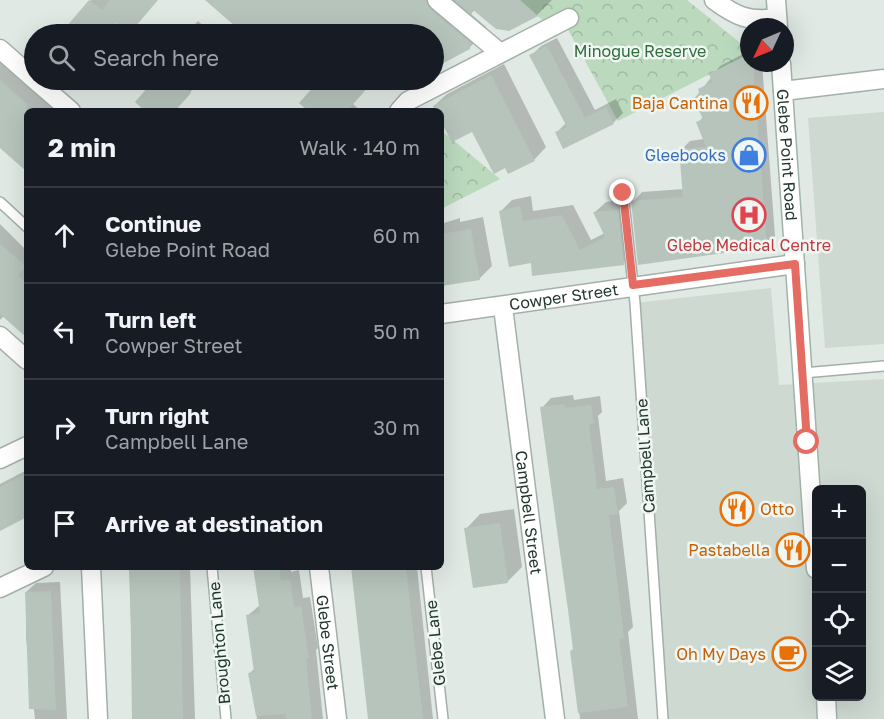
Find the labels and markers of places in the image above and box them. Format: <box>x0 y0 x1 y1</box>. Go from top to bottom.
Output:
restaurant icon: Baja Cantina <box>733 85 769 121</box>
place label: Baja Cantina <box>632 93 728 113</box>
shop icon: Gleebooks <box>731 137 767 173</box>
place label: Gleebooks <box>645 145 726 165</box>
hospital icon: Glebe Medical Centre <box>731 197 767 233</box>
place label: Glebe Medical Centre <box>667 235 831 255</box>
restaurant icon: Otto <box>719 491 755 527</box>
place label: Otto <box>760 499 794 519</box>
restaurant icon: Pastabella <box>775 532 811 568</box>
place label: Pastabella <box>688 540 770 560</box>
cafe icon: Oh My Days <box>771 636 807 672</box>
place label: Oh My Days <box>676 644 766 664</box>

